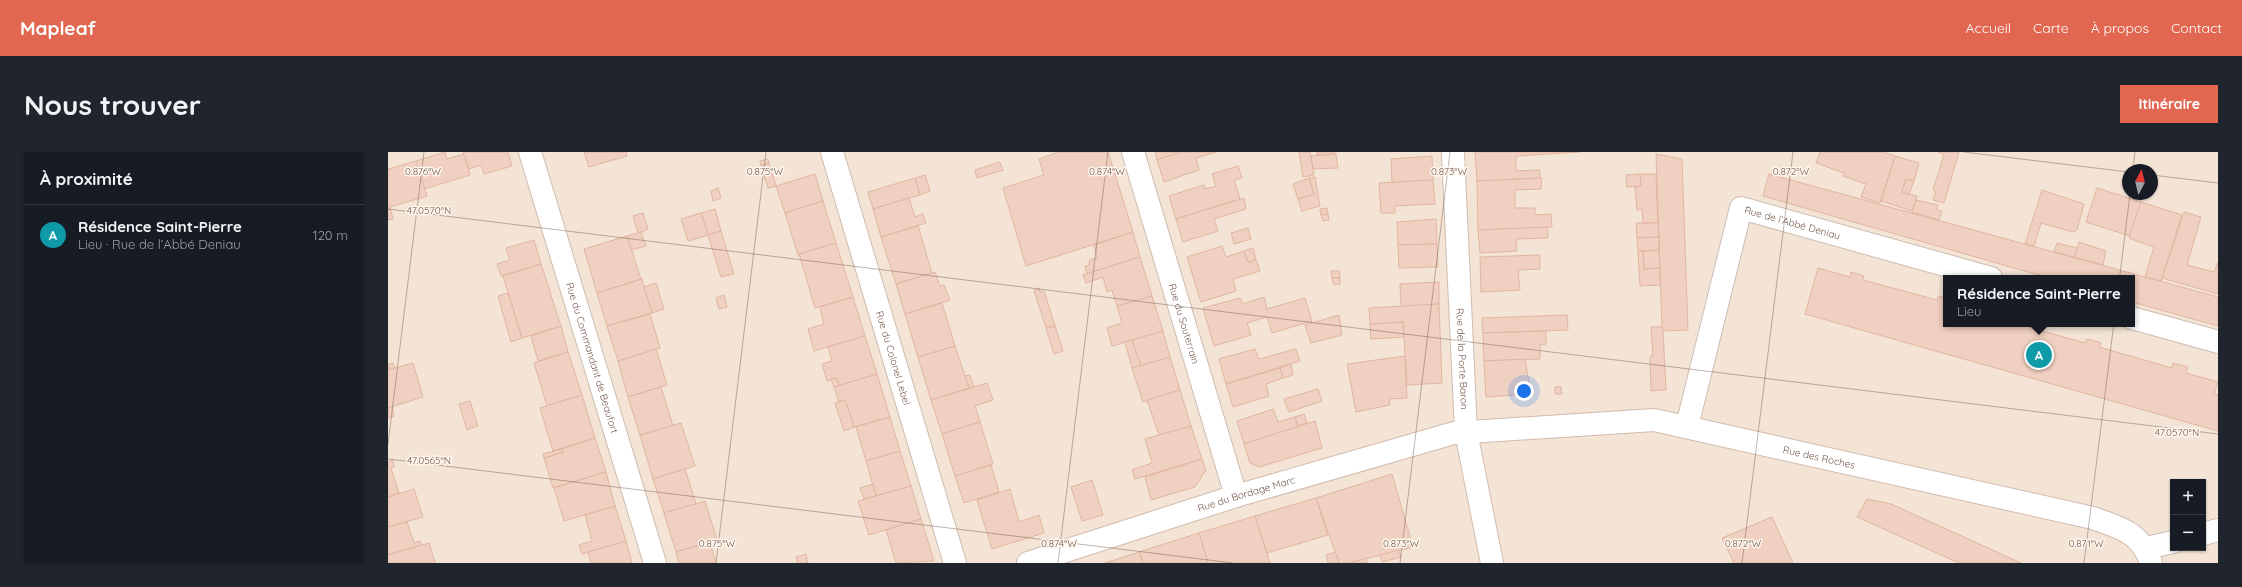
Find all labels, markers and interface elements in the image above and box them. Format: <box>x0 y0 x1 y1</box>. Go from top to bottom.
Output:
text: Mapleaf <box>20 16 96 40</box>
text: Accueil <box>1965 19 2011 37</box>
text: Carte <box>2033 19 2069 37</box>
text: À propos <box>2091 19 2149 37</box>
text: Contact <box>2171 19 2222 37</box>
button: Itinéraire <box>2120 85 2218 123</box>
text: Nous trouver <box>24 87 201 122</box>
north arrow <box>2122 164 2158 200</box>
text: 0.876°W <box>405 165 441 178</box>
text: 0.875°W <box>747 165 784 178</box>
text: 0.874°W <box>1089 165 1125 178</box>
text: 0.873°W <box>1431 165 1467 178</box>
text: 0.872°W <box>1773 165 1810 178</box>
text: À proximité <box>40 168 133 189</box>
street label: Rue de l’Abbé Deniau <box>1743 203 1842 242</box>
text: 47.0570°N <box>407 204 451 217</box>
text: Résidence Saint-Pierre <box>78 217 242 236</box>
text: A <box>49 227 57 243</box>
text: 120 m <box>313 227 348 243</box>
text: Lieu · Rue de l’Abbé Deniau <box>78 236 241 252</box>
popup <box>1943 275 2135 327</box>
street label: Rue du Commandant de Beaufort <box>564 281 622 435</box>
street label: Rue du Souterrain <box>1166 282 1203 365</box>
text: Résidence Saint-Pierre <box>1957 284 2121 303</box>
text: Lieu <box>1957 303 1982 319</box>
street label: Rue de la Porte Baron <box>1454 308 1471 410</box>
street label: Rue du Colonel Lebel <box>873 309 914 407</box>
pin: A <box>2026 340 2052 370</box>
your location <box>1514 381 1534 401</box>
text: 47.0570°N <box>2155 426 2199 439</box>
street label: Rue des Roches <box>1782 442 1857 471</box>
text: 47.0565°N <box>407 454 451 467</box>
street label: Rue du Bordage Marc <box>1196 473 1297 515</box>
map controls <box>2170 479 2206 551</box>
button: + <box>2170 479 2206 515</box>
button: − <box>2170 515 2206 551</box>
text: 0.875°W <box>699 537 736 550</box>
text: 0.874°W <box>1041 537 1077 550</box>
text: 0.873°W <box>1383 537 1419 550</box>
text: 0.872°W <box>1725 537 1762 550</box>
text: 0.871°W <box>2068 537 2104 550</box>

